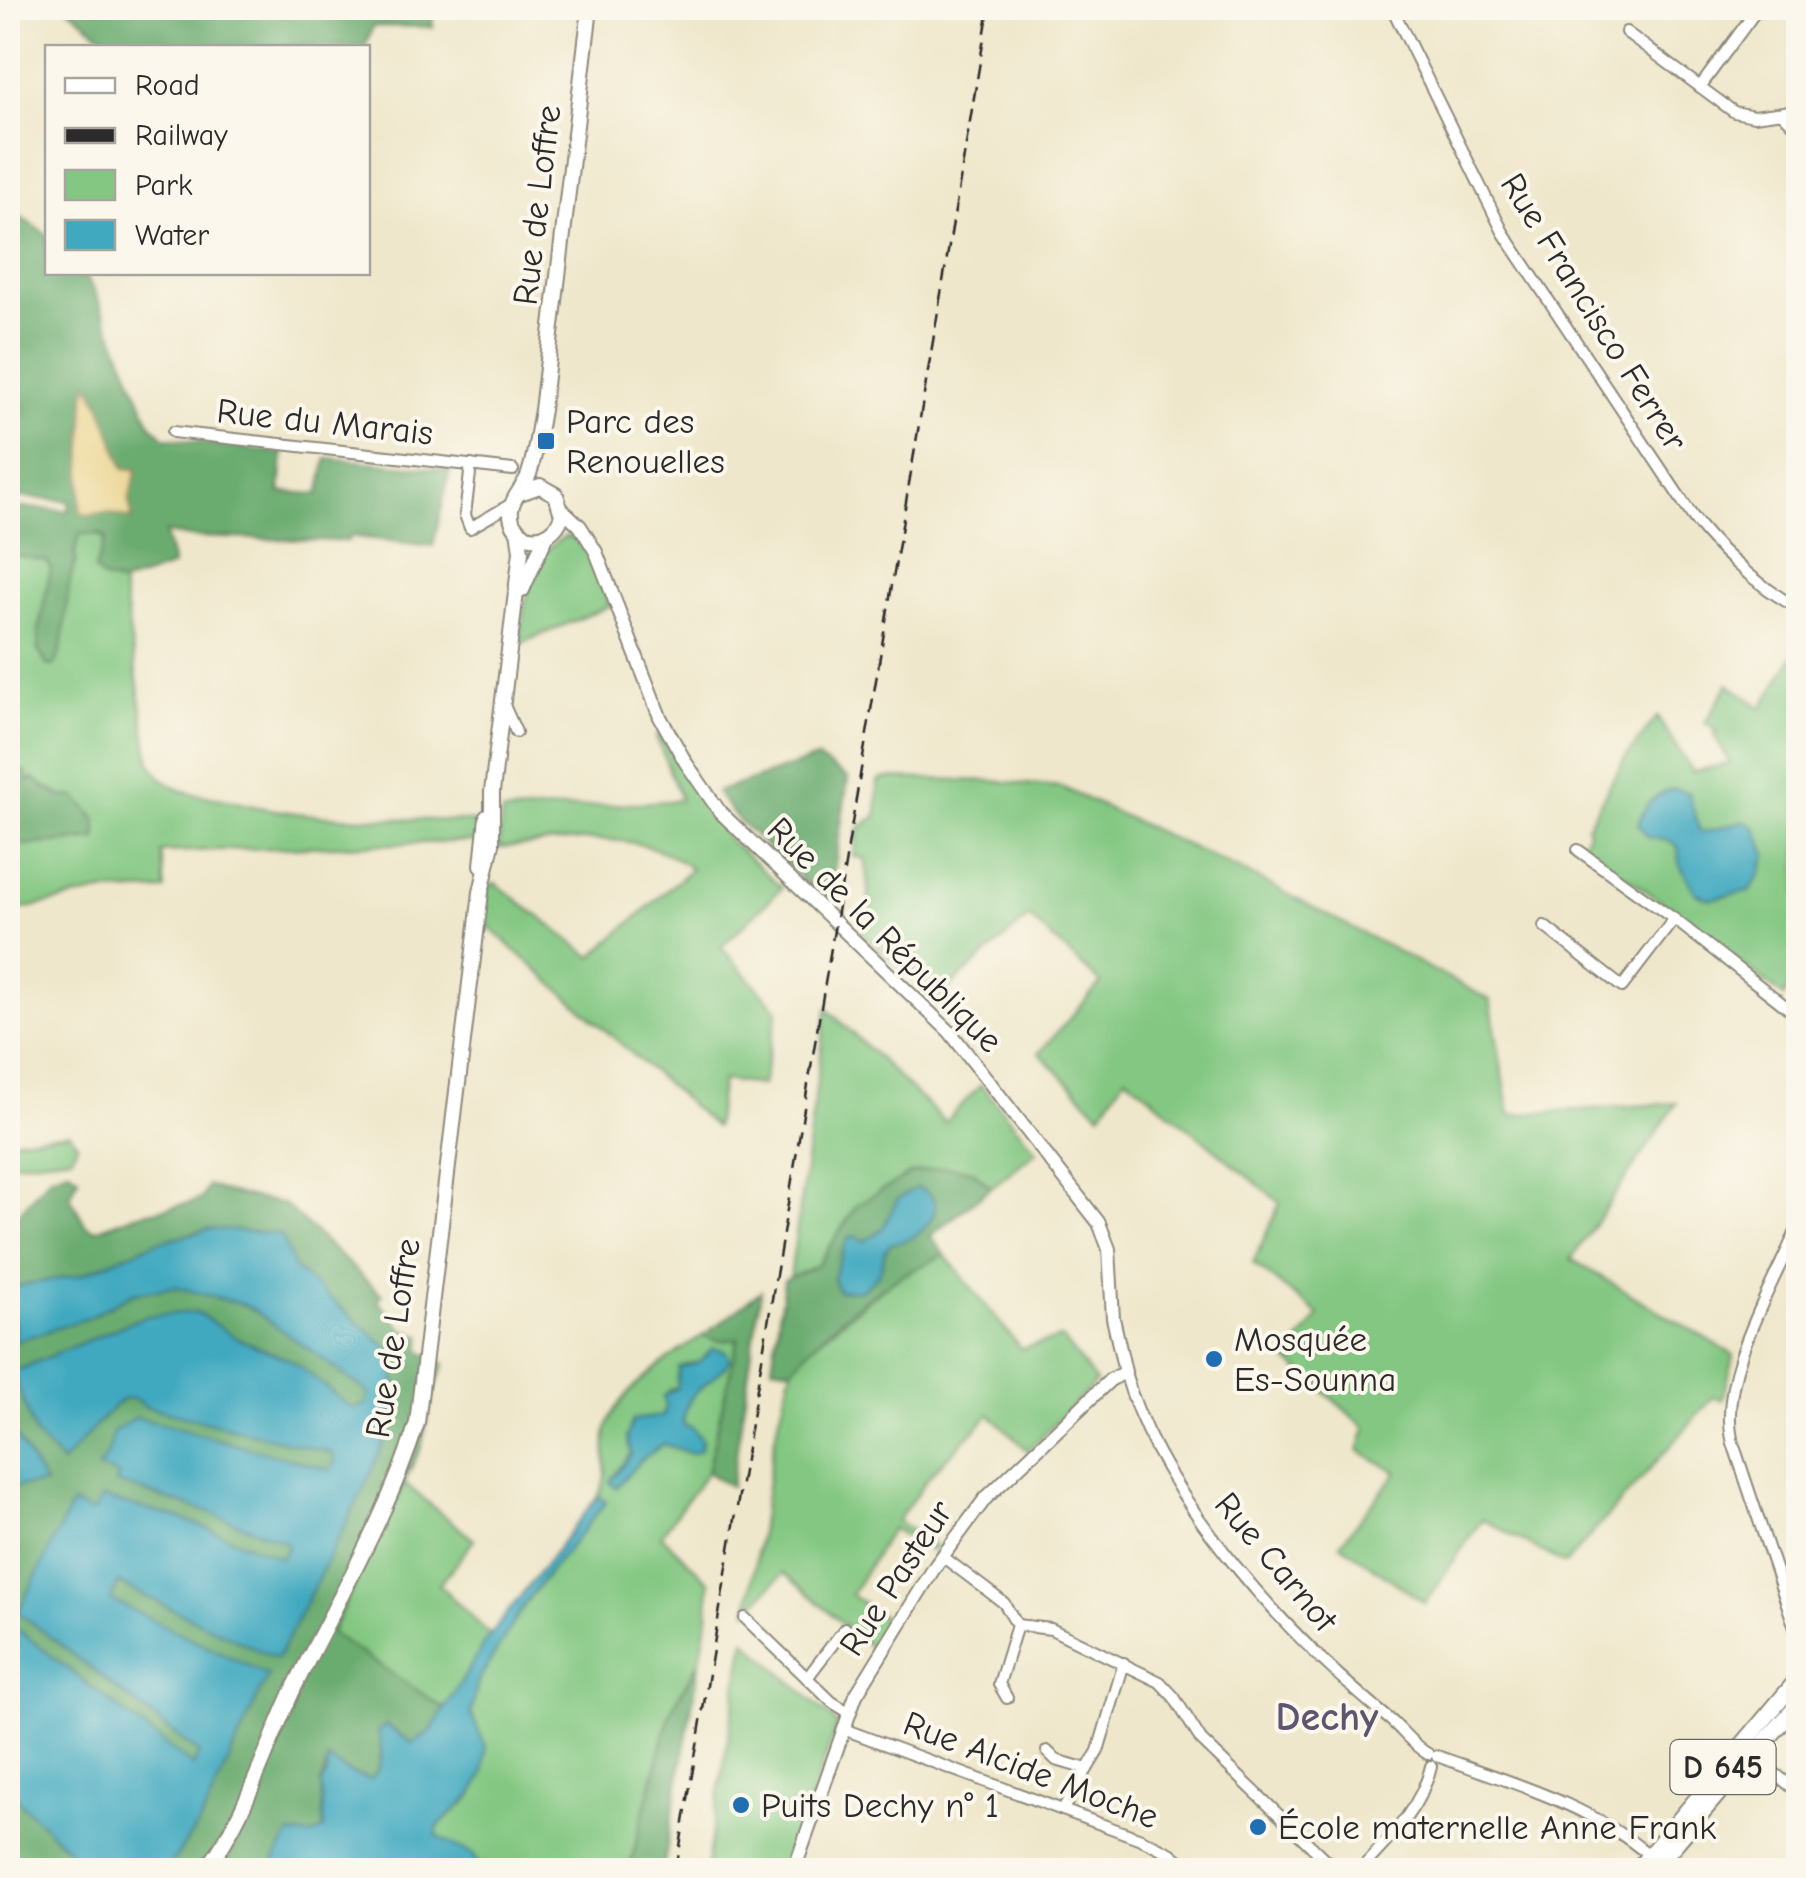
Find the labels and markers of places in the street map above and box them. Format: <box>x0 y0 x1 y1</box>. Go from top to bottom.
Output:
place label: Parc des Renouelles <box>566 401 725 482</box>
marker: Parc des Renouelles <box>535 430 557 452</box>
place label: Mosquée Es-Sounna <box>1234 1319 1396 1400</box>
marker: Mosquée Es-Sounna <box>1203 1348 1225 1370</box>
place label: Puits Dechy n° 1 <box>761 1785 999 1826</box>
marker: Puits Dechy n° 1 <box>730 1794 752 1816</box>
place label: École maternelle Anne Frank <box>1278 1807 1716 1848</box>
marker: École maternelle Anne Frank <box>1247 1816 1269 1838</box>

